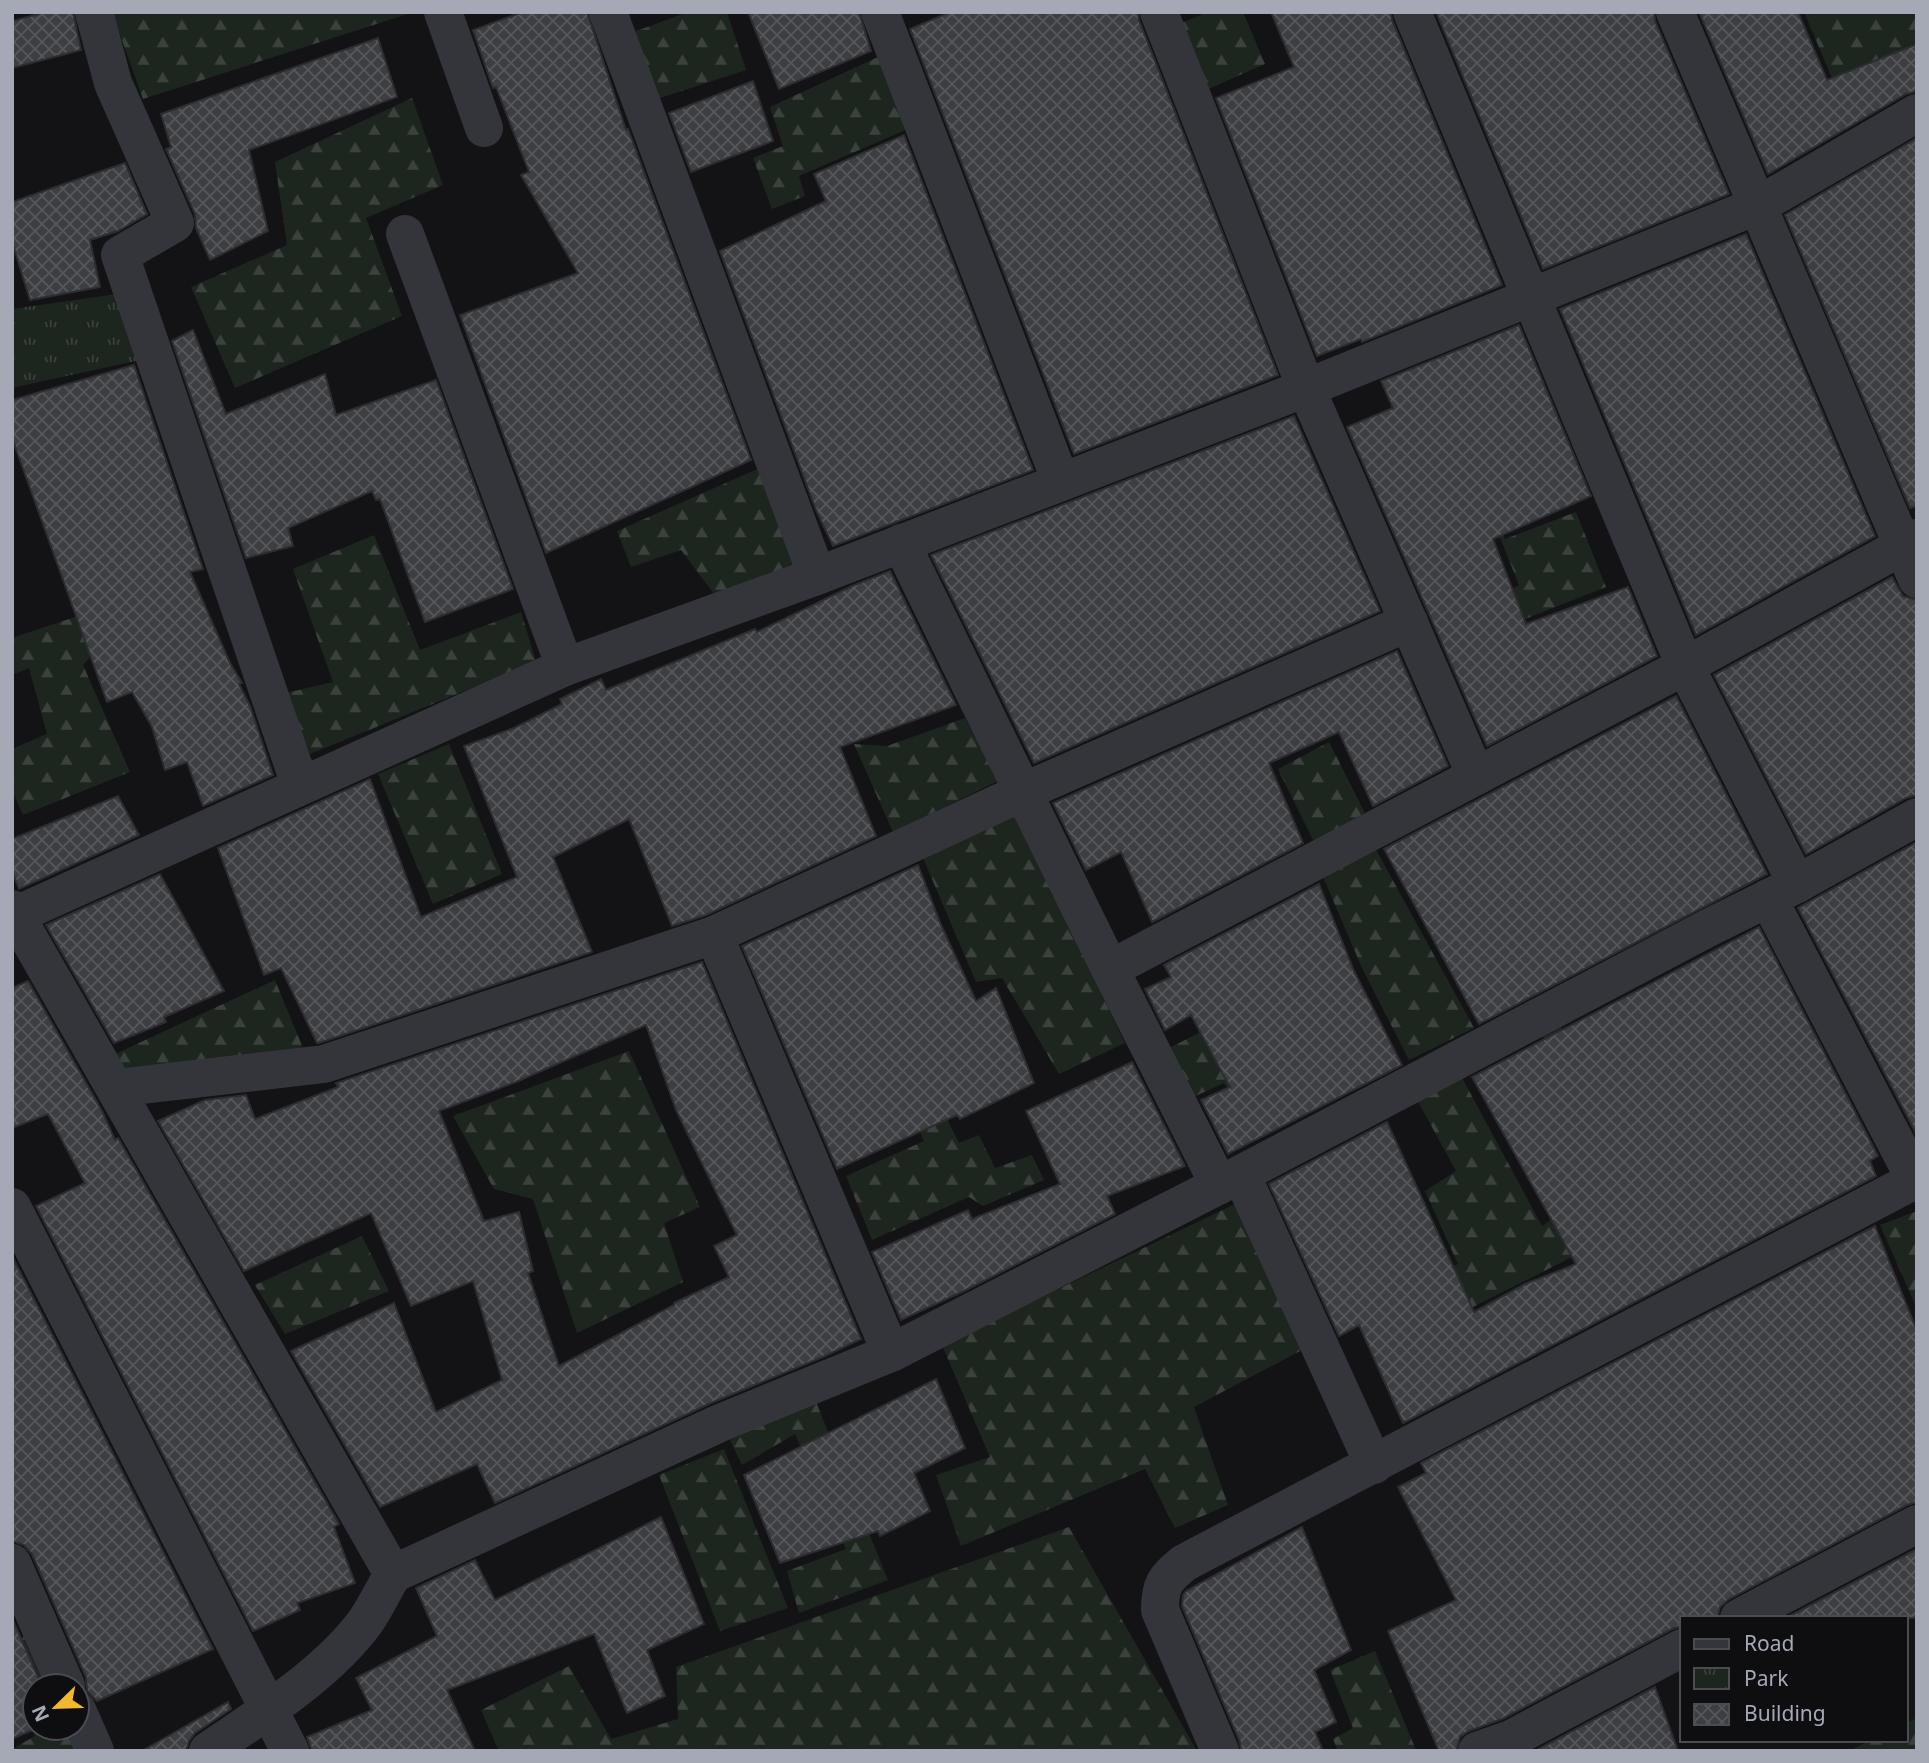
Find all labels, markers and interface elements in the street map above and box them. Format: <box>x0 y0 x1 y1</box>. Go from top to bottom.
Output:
legend <box>1680 1616 1908 1742</box>
text: Road <box>1744 1629 1794 1657</box>
text: Park <box>1744 1664 1789 1692</box>
north arrow <box>21 1672 91 1742</box>
text: Building <box>1744 1699 1826 1727</box>
text: N <box>25 1701 55 1726</box>

